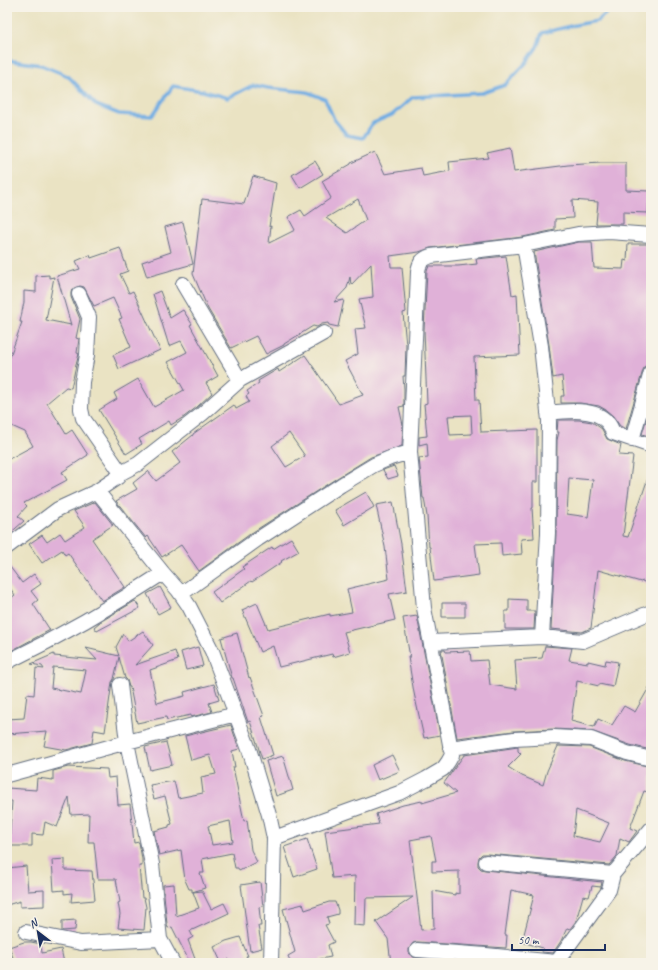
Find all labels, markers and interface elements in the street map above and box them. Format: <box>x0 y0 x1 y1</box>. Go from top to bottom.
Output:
north arrow <box>18 912 58 952</box>
text: N <box>26 915 41 931</box>
scale bar <box>512 926 605 952</box>
text: 50 m <box>518 932 540 948</box>

